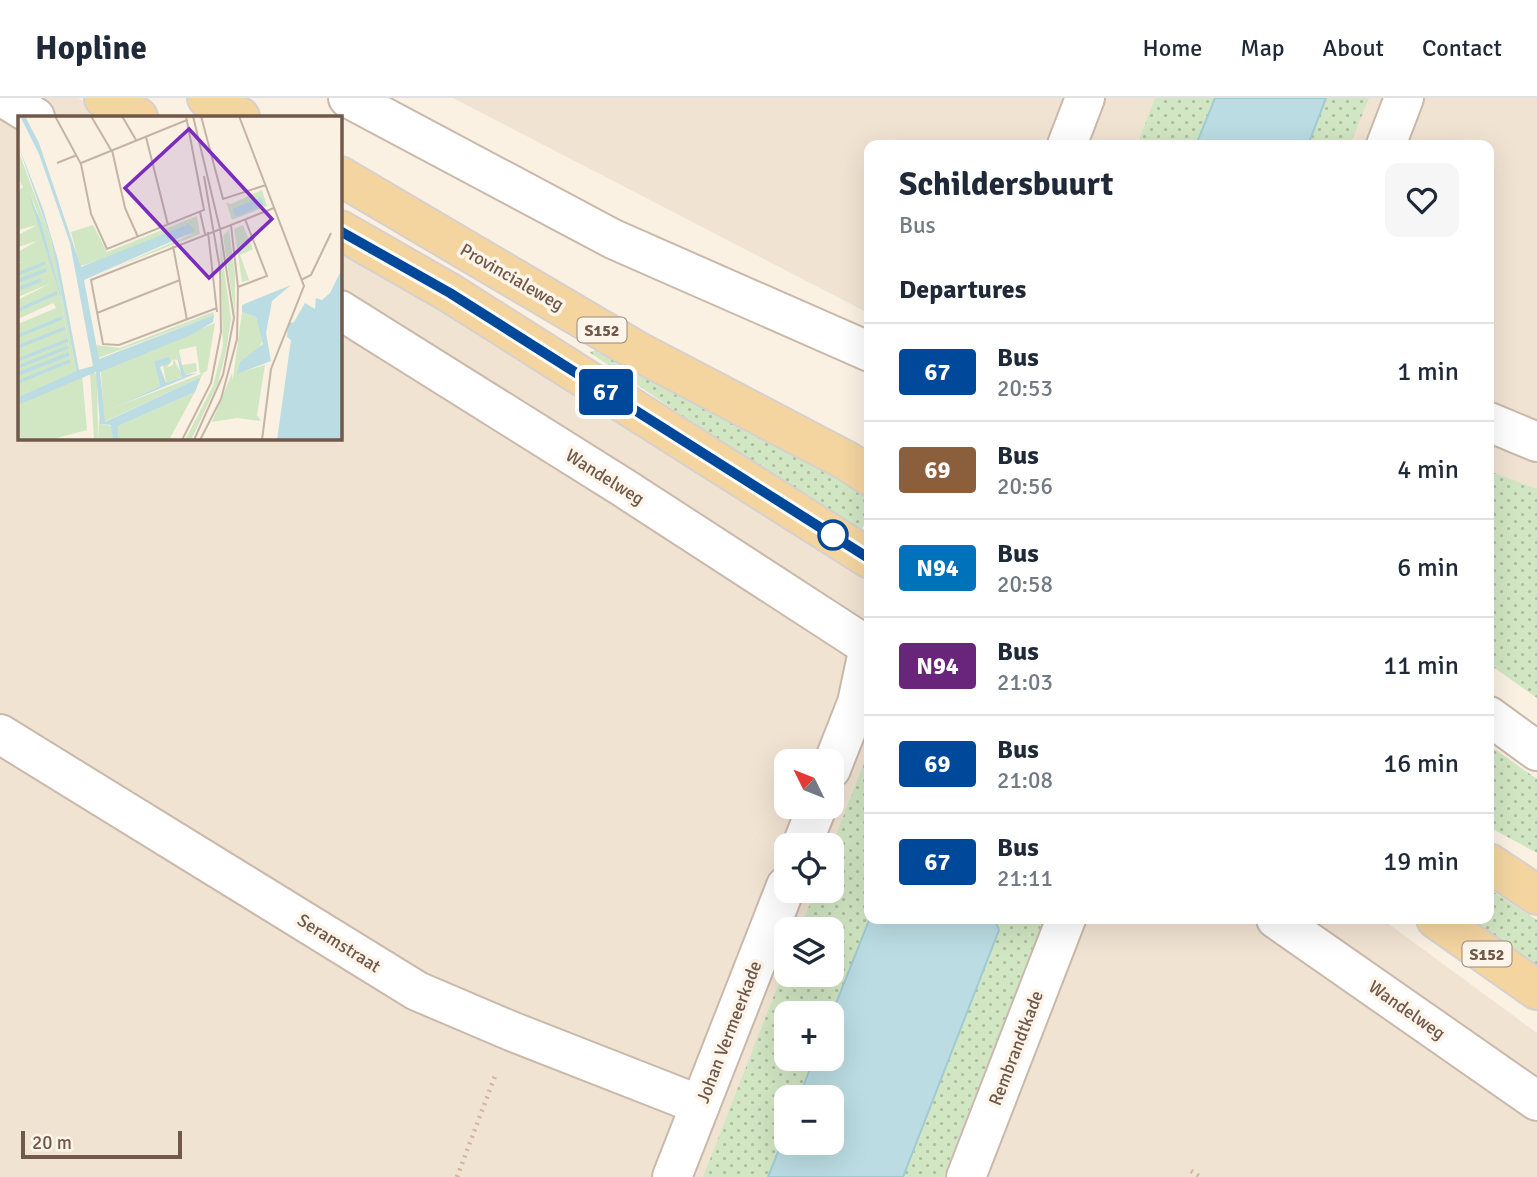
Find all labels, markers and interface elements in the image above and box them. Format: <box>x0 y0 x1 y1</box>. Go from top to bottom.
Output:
text: Hopline <box>35 28 147 69</box>
text: Home <box>1142 33 1202 63</box>
text: Map <box>1240 33 1285 63</box>
text: About <box>1323 33 1384 63</box>
text: Contact <box>1422 33 1502 63</box>
inset map <box>18 116 341 439</box>
button: heart <box>1385 163 1459 237</box>
text: Schildersbuurt <box>899 164 1113 205</box>
text: Bus <box>899 211 936 240</box>
street label: Provincialeweg <box>456 238 568 316</box>
text: Departures <box>899 274 1026 306</box>
road number: S152 <box>578 318 626 342</box>
text: Bus <box>997 342 1039 374</box>
text: 1 min <box>1397 356 1459 388</box>
text: 67 <box>925 357 950 387</box>
line badge: 67 <box>574 369 638 415</box>
text: 20:53 <box>997 374 1053 403</box>
text: 67 <box>593 377 619 407</box>
text: Bus <box>997 440 1039 472</box>
street label: Wandelweg <box>562 444 648 510</box>
text: 4 min <box>1397 454 1459 486</box>
text: 69 <box>925 455 950 485</box>
text: 20:56 <box>997 472 1053 501</box>
unlabelled marker <box>818 520 848 550</box>
text: Bus <box>997 538 1039 570</box>
text: 6 min <box>1397 552 1459 584</box>
text: N94 <box>916 553 959 583</box>
text: 20:58 <box>997 570 1053 599</box>
text: Bus <box>997 636 1039 668</box>
text: 11 min <box>1383 650 1459 682</box>
text: N94 <box>916 651 959 681</box>
text: 21:03 <box>997 668 1053 697</box>
text: Bus <box>997 734 1039 766</box>
text: 16 min <box>1383 748 1459 780</box>
north arrow <box>774 749 844 819</box>
map controls <box>774 749 844 1155</box>
text: 69 <box>925 749 950 779</box>
text: 21:08 <box>997 766 1053 795</box>
text: Bus <box>997 832 1039 864</box>
button: locate <box>774 833 844 903</box>
text: 19 min <box>1383 846 1459 878</box>
text: 67 <box>925 847 950 877</box>
text: 21:11 <box>997 864 1053 893</box>
street label: Seramstraat <box>293 909 385 977</box>
button: layers <box>774 917 844 987</box>
road number: S152 <box>1462 942 1512 967</box>
street label: Johan Vermeerkade <box>692 958 766 1106</box>
street label: Wandelweg <box>1364 976 1450 1044</box>
street label: Rembrandtkade <box>984 987 1048 1109</box>
button: + <box>774 1001 844 1071</box>
button: − <box>774 1085 844 1155</box>
scale bar <box>21 1128 182 1160</box>
text: 20 m <box>32 1131 72 1155</box>

